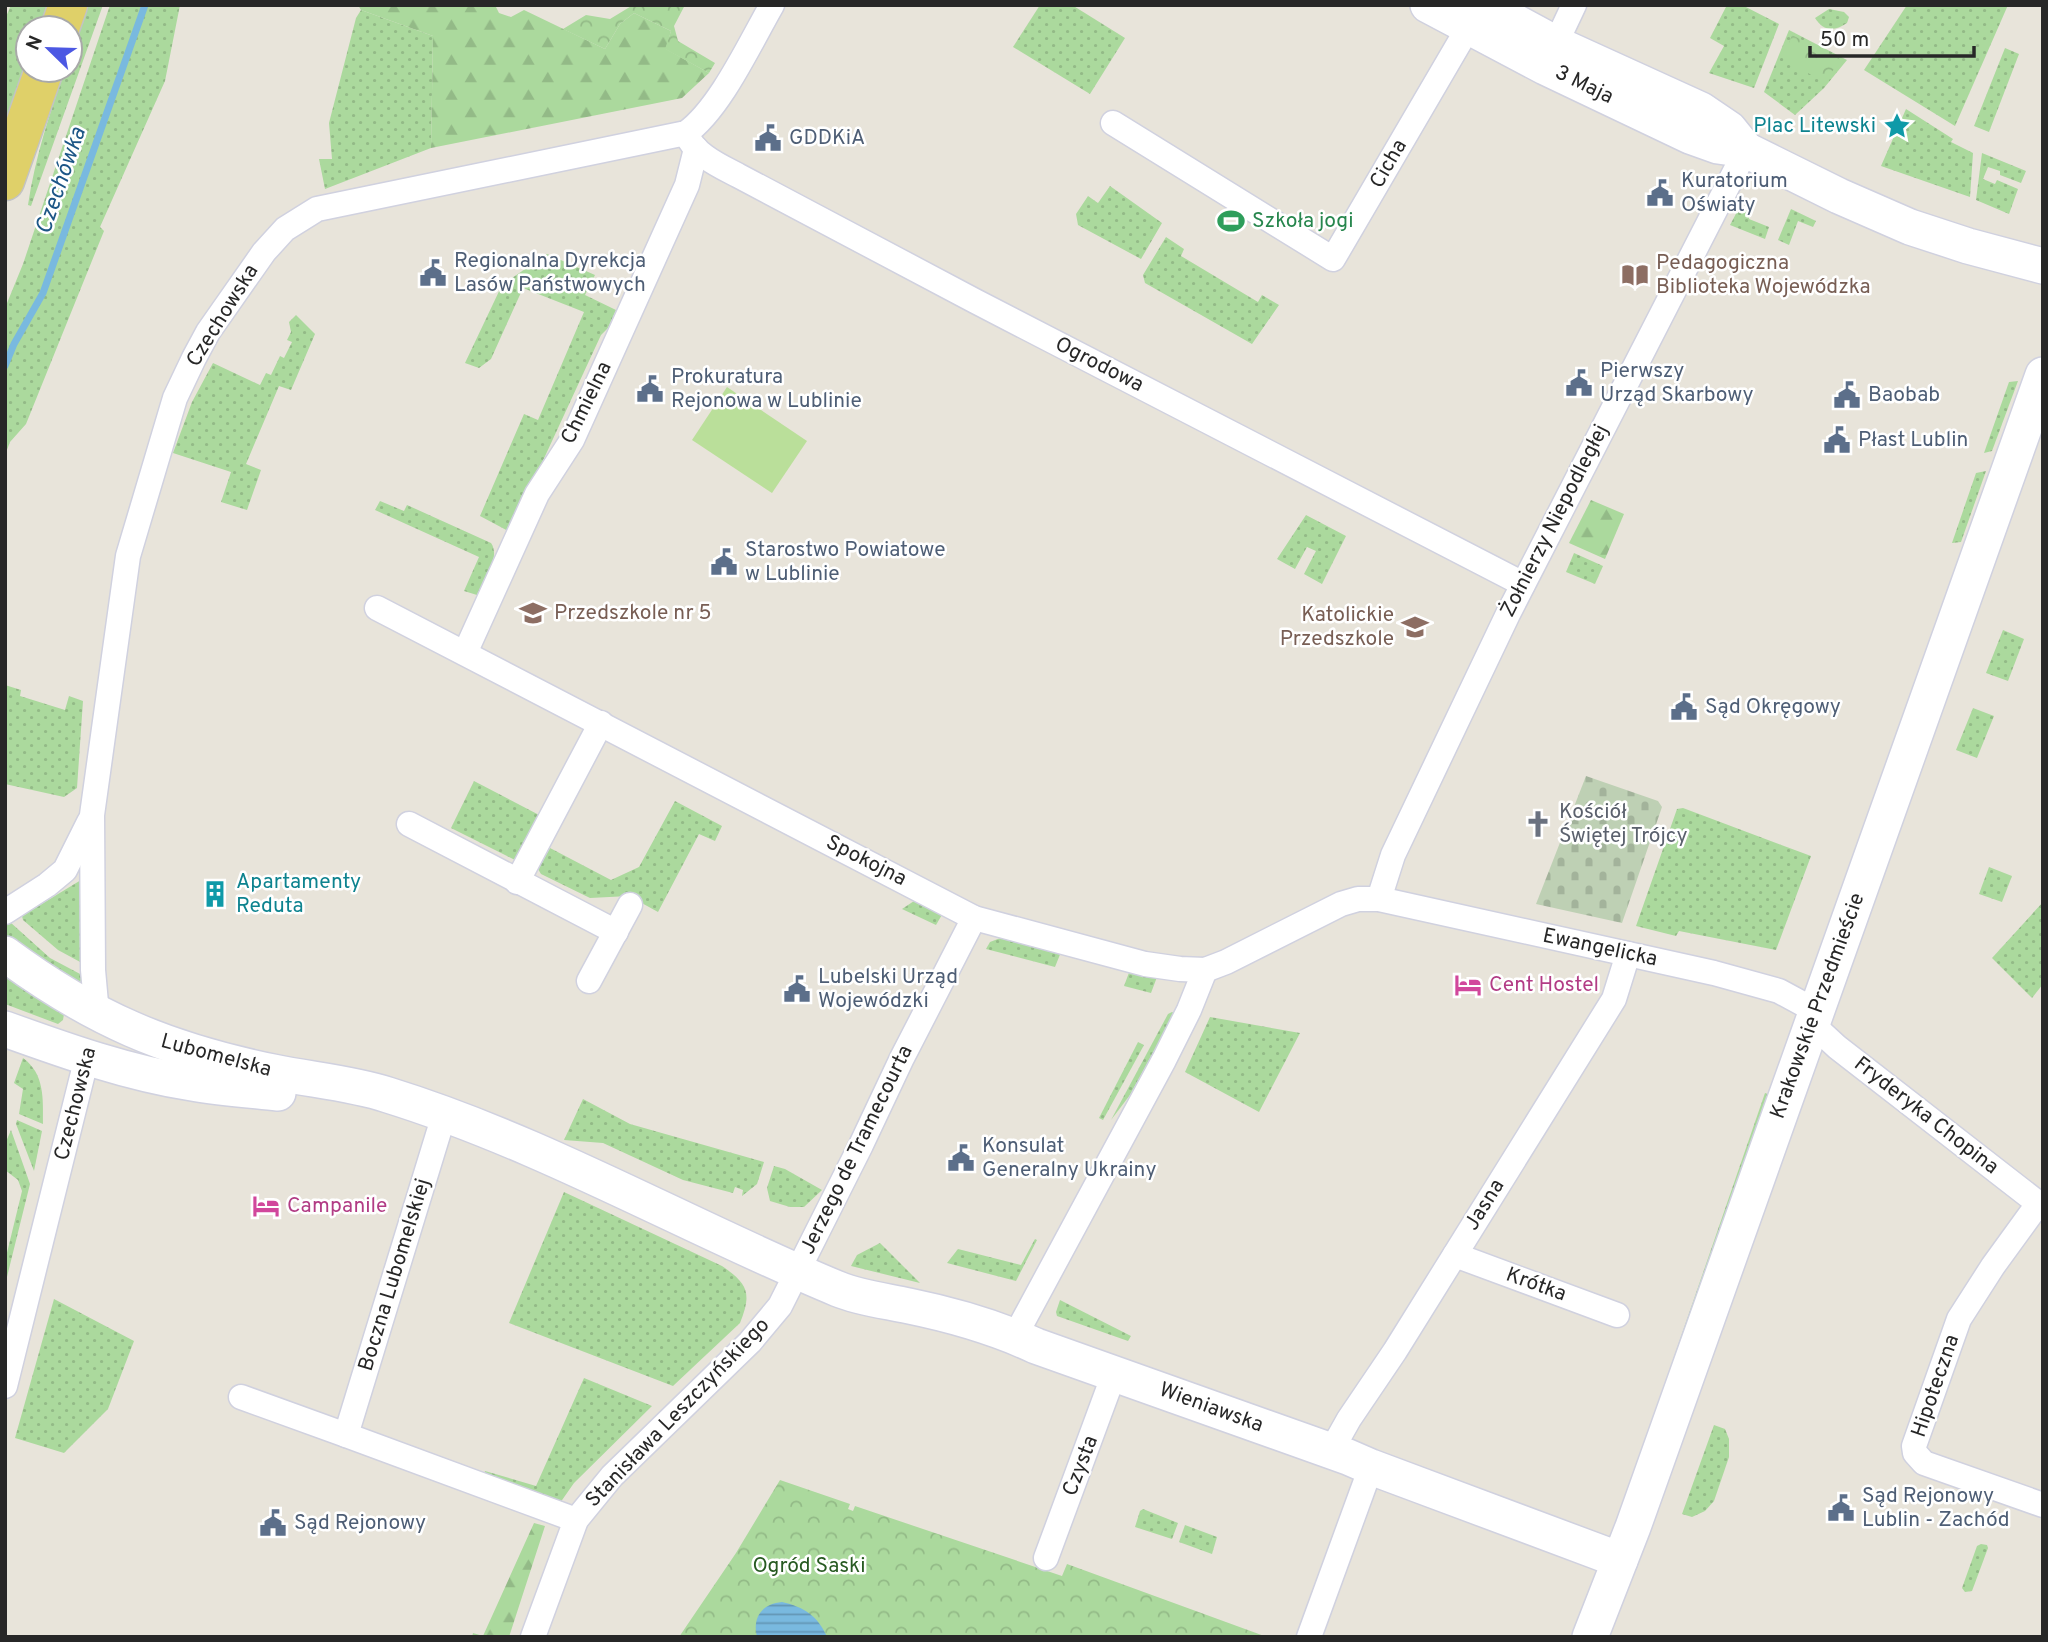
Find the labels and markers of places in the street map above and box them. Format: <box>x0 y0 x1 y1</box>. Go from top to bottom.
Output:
place icon: Plac Litewski <box>1882 111 1912 141</box>
place label: Plac Litewski <box>1753 113 1876 140</box>
public building icon: GDDKiA <box>753 123 783 153</box>
place label: GDDKiA <box>789 125 865 152</box>
place label: Kuratorium Oświaty <box>1681 168 1788 219</box>
public building icon: Kuratorium Oświaty <box>1645 178 1675 208</box>
sports icon: Szkoła jogi <box>1216 206 1246 236</box>
place label: Szkoła jogi <box>1252 208 1353 235</box>
place label: Regionalna Dyrekcja Lasów Państwowych <box>454 248 646 299</box>
place label: Pedagogiczna Biblioteka Wojewódzka <box>1656 250 1870 301</box>
public building icon: Regionalna Dyrekcja Lasów Państwowych <box>418 258 448 288</box>
library icon: Pedagogiczna Biblioteka Wojewódzka <box>1620 260 1650 290</box>
place label: Pierwszy Urząd Skarbowy <box>1600 358 1754 409</box>
place label: Prokuratura Rejonowa w Lublinie <box>671 364 862 415</box>
public building icon: Pierwszy Urząd Skarbowy <box>1564 368 1594 398</box>
public building icon: Prokuratura Rejonowa w Lublinie <box>635 374 665 404</box>
public building icon: Baobab <box>1832 380 1862 410</box>
place label: Baobab <box>1868 382 1940 409</box>
public building icon: Płast Lublin <box>1822 425 1852 455</box>
place label: Płast Lublin <box>1858 427 1968 454</box>
place label: Starostwo Powiatowe w Lublinie <box>745 537 945 588</box>
public building icon: Starostwo Powiatowe w Lublinie <box>709 547 739 577</box>
school or university icon: Przedszkole nr 5 <box>518 598 548 628</box>
place label: Przedszkole nr 5 <box>554 600 712 627</box>
place label: Katolickie Przedszkole <box>1280 602 1394 653</box>
school or university icon: Katolickie Przedszkole <box>1400 612 1430 642</box>
public building icon: Sąd Okręgowy <box>1669 692 1699 722</box>
place label: Sąd Okręgowy <box>1705 694 1841 721</box>
place label: Kościół Świętej Trójcy <box>1559 799 1688 850</box>
church icon: Kościół Świętej Trójcy <box>1523 809 1553 839</box>
place label: Apartamenty Reduta <box>236 869 361 920</box>
building icon: Apartamenty Reduta <box>200 879 230 909</box>
place label: Lubelski Urząd Wojewódzki <box>818 964 958 1015</box>
hotel icon: Cent Hostel <box>1453 970 1483 1000</box>
place label: Cent Hostel <box>1489 972 1599 999</box>
public building icon: Lubelski Urząd Wojewódzki <box>782 974 812 1004</box>
place label: Konsulat Generalny Ukrainy <box>982 1133 1157 1184</box>
public building icon: Konsulat Generalny Ukrainy <box>946 1143 976 1173</box>
hotel icon: Campanile <box>251 1191 281 1221</box>
place label: Campanile <box>287 1193 387 1220</box>
place label: Sąd Rejonowy Lublin - Zachód <box>1862 1483 2009 1534</box>
public building icon: Sąd Rejonowy Lublin - Zachód <box>1826 1493 1856 1523</box>
public building icon: Sąd Rejonowy <box>258 1508 288 1538</box>
place label: Sąd Rejonowy <box>294 1510 426 1537</box>

